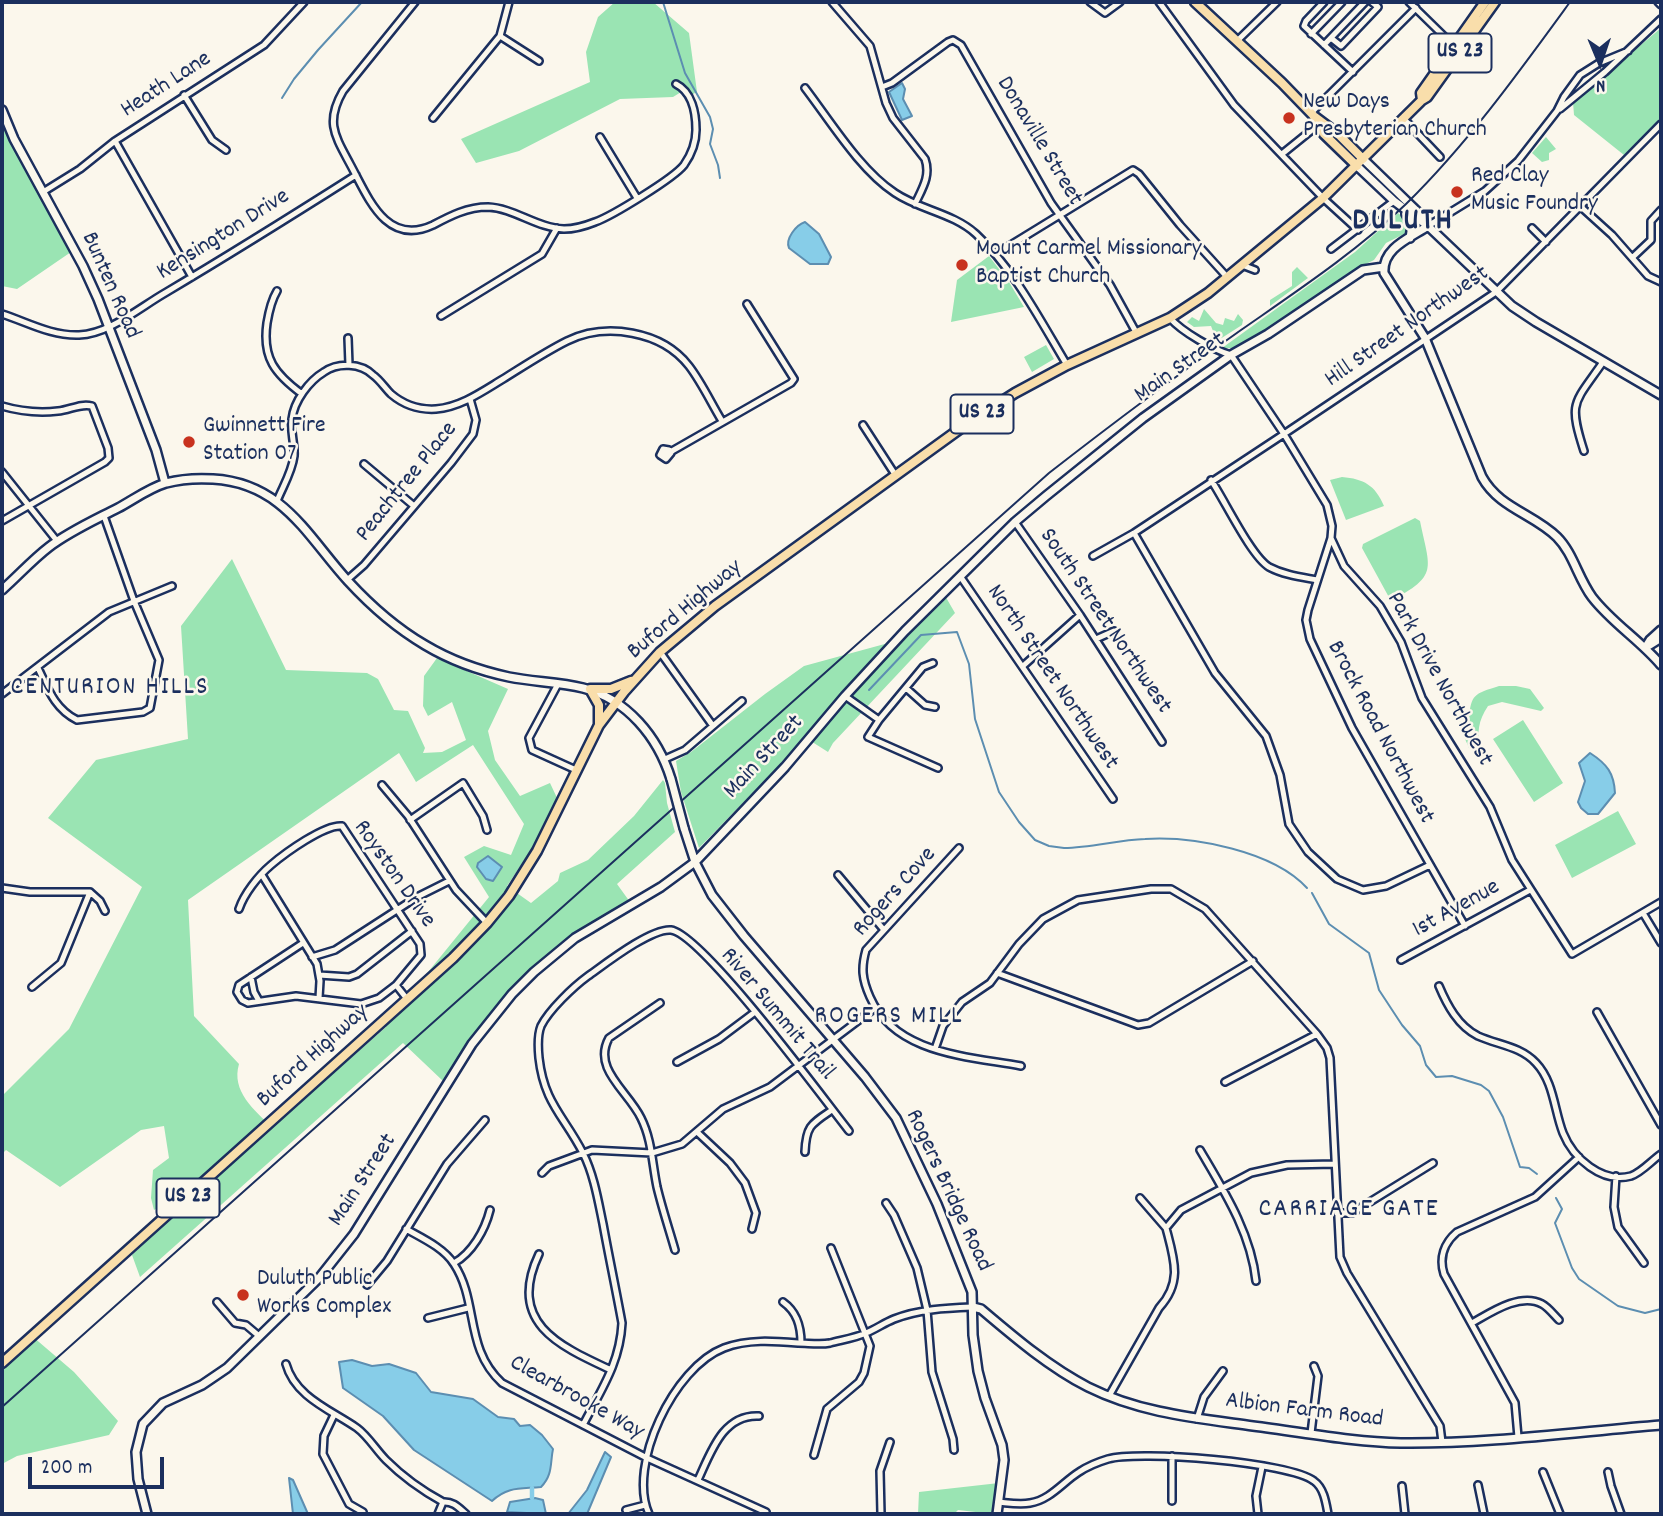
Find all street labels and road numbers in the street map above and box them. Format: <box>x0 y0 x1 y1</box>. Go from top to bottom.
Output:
road number: US 23 <box>1428 34 1492 72</box>
street label: Heath Lane <box>116 46 218 126</box>
street label: Donaville Street <box>988 72 1088 212</box>
street label: Kensington Drive <box>152 184 296 288</box>
street label: Bunten Road <box>73 228 145 344</box>
street label: Hill Street Northwest <box>1320 261 1496 395</box>
street label: Main Street <box>1130 327 1232 411</box>
road number: US 23 <box>950 394 1014 434</box>
street label: Peachtree Place <box>351 417 465 549</box>
street label: South Street Northwest <box>1031 524 1177 720</box>
street label: Buford Highway <box>623 555 749 667</box>
street label: North Street Northwest <box>978 580 1124 776</box>
street label: Park Drive Northwest <box>1378 588 1498 772</box>
street label: Brock Road Northwest <box>1319 637 1439 829</box>
street label: Main Street <box>719 710 811 806</box>
street label: Royston Drive <box>345 816 441 934</box>
street label: Rogers Cove <box>848 842 944 944</box>
street label: 1st Avenue <box>1408 874 1506 946</box>
street label: River Summit Trail <box>712 943 840 1087</box>
street label: Buford Highway <box>252 999 376 1115</box>
street label: Rogers Bridge Road <box>897 1105 997 1277</box>
street label: Main Street <box>323 1129 405 1233</box>
road number: US 23 <box>156 1178 220 1218</box>
street label: Clearbrooke Way <box>504 1350 648 1448</box>
street label: Albion Farm Road <box>1224 1388 1384 1436</box>

